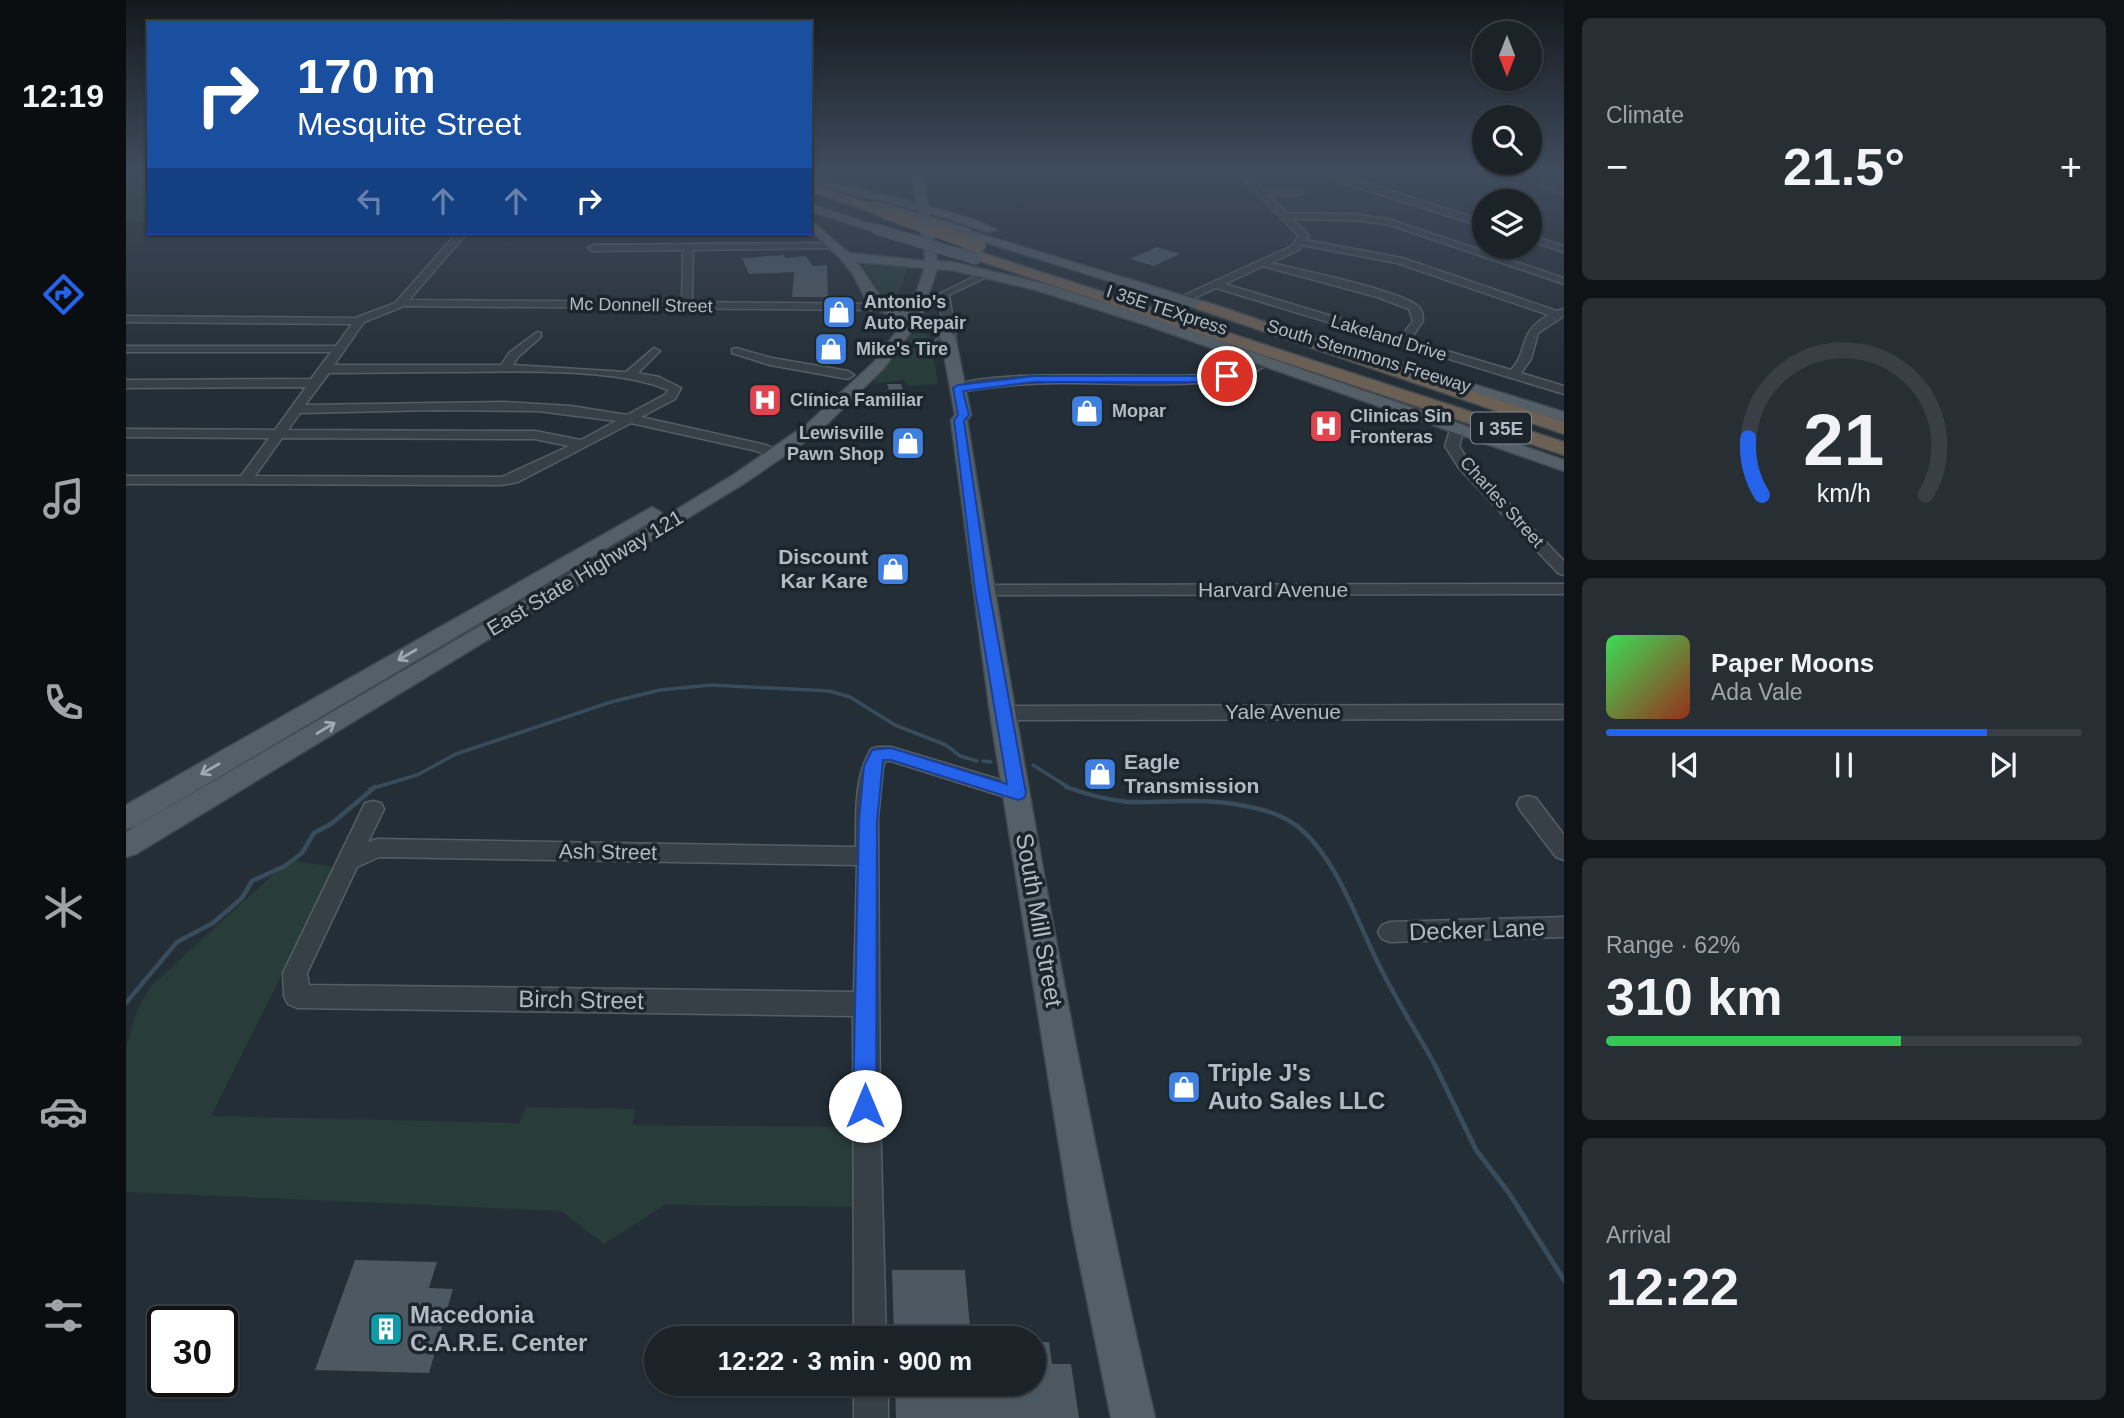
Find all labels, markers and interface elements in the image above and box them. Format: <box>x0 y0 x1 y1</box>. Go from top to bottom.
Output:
north arrow <box>1472 21 1542 91</box>
map controls <box>1472 21 1542 259</box>
icon: right <box>182 49 273 140</box>
text: 170 m <box>297 49 436 103</box>
text: 12:19 <box>22 78 104 114</box>
text: Climate <box>1606 102 1684 128</box>
button: search <box>1472 105 1542 175</box>
text: Mesquite Street <box>297 106 521 142</box>
text: 21.5° <box>1783 138 1905 196</box>
text: − <box>1606 146 1628 188</box>
text: + <box>2060 146 2082 188</box>
icon: left <box>351 182 389 220</box>
icon: ahead <box>424 182 462 220</box>
icon: ahead <box>497 182 535 220</box>
icon: right <box>570 182 608 220</box>
button: layers <box>1472 189 1542 259</box>
icon: directions <box>39 270 88 319</box>
street label: I 35E TEXpress <box>1104 281 1230 339</box>
place label: Antonio's Auto Repair <box>864 292 966 333</box>
shop icon: Antonio's Auto Repair <box>820 293 858 331</box>
street label: Mc Donnell Street <box>569 294 713 316</box>
street label: Lakeland Drive <box>1329 311 1449 365</box>
street label: South Stemmons Freeway <box>1265 315 1473 397</box>
shop icon: Mike's Tire <box>812 330 850 368</box>
place label: Mike's Tire <box>856 339 948 359</box>
pin <box>1197 346 1257 406</box>
icon: arrive <box>1208 357 1246 395</box>
hospital icon: Clínica Familiar <box>746 381 784 419</box>
place label: Clínica Familiar <box>790 390 923 410</box>
shop icon: Mopar <box>1068 392 1106 430</box>
text: 21 <box>1804 399 1884 480</box>
place label: Mopar <box>1112 401 1166 421</box>
place label: Clinicas Sin Fronteras <box>1350 406 1452 447</box>
hospital icon: Clinicas Sin Fronteras <box>1307 407 1345 445</box>
road number: I 35E <box>1471 412 1531 444</box>
place label: Lewisville Pawn Shop <box>787 423 884 464</box>
shop icon: Lewisville Pawn Shop <box>889 424 927 462</box>
street label: Charles Street <box>1456 453 1548 551</box>
icon: music <box>39 474 88 523</box>
text: km/h <box>1817 479 1871 507</box>
street label: East State Highway 121 <box>483 505 687 640</box>
place label: Discount Kar Kare <box>778 545 868 592</box>
shop icon: Discount Kar Kare <box>874 550 912 588</box>
street label: Harvard Avenue <box>1198 578 1348 601</box>
text: Paper Moons <box>1711 648 1874 678</box>
one-way arrow <box>397 649 418 662</box>
icon: phone <box>39 678 88 727</box>
text: Ada Vale <box>1711 679 1803 705</box>
street label: Yale Avenue <box>1225 700 1341 723</box>
one-way arrow <box>316 721 336 735</box>
icon: previous <box>1666 746 1704 784</box>
icon: pause <box>1825 746 1863 784</box>
icon: next <box>1984 746 2022 784</box>
place label: Eagle Transmission <box>1124 750 1259 797</box>
shop icon: Eagle Transmission <box>1081 755 1119 793</box>
one-way arrow <box>201 762 221 776</box>
street label: South Mill Street <box>1011 831 1068 1009</box>
street label: Ash Street <box>559 839 657 864</box>
icon: climate <box>39 883 88 932</box>
street label: Decker Lane <box>1409 914 1545 945</box>
text: Range · 62% <box>1606 932 1740 958</box>
text: 310 km <box>1606 968 1782 1026</box>
street label: Birch Street <box>518 985 644 1014</box>
place label: Triple J's Auto Sales LLC <box>1208 1059 1385 1114</box>
shop icon: Triple J's Auto Sales LLC <box>1165 1068 1203 1106</box>
position arrow <box>828 1069 902 1143</box>
icon: car <box>39 1087 88 1136</box>
text: Arrival <box>1606 1222 1671 1248</box>
text: 12:22 <box>1606 1258 1739 1316</box>
icon: filters <box>39 1291 88 1340</box>
place label: Macedonia C.A.R.E. Center <box>410 1301 587 1356</box>
speed limit sign: 30 <box>147 1306 238 1397</box>
building icon: Macedonia C.A.R.E. Center <box>367 1310 405 1348</box>
text: 12:22 · 3 min · 900 m <box>718 1346 972 1376</box>

